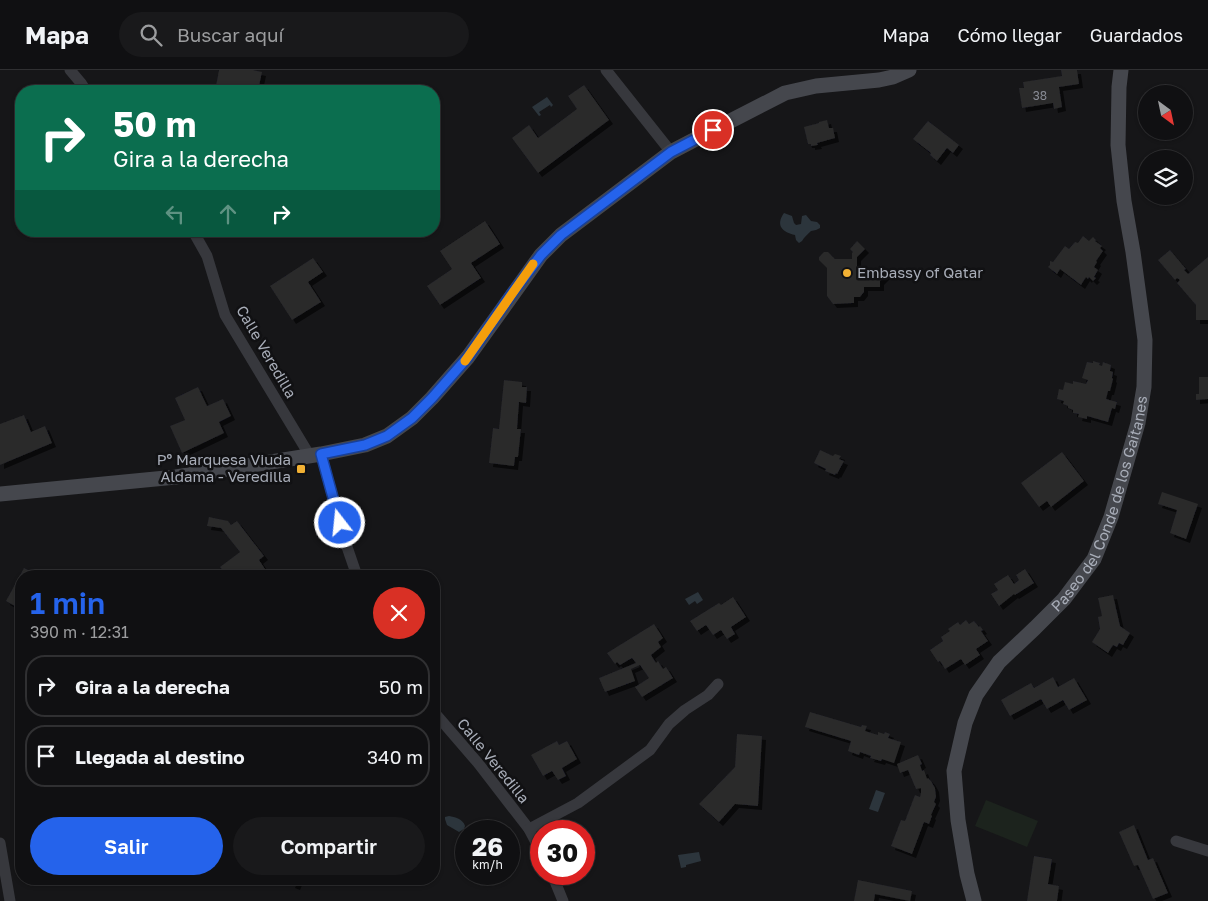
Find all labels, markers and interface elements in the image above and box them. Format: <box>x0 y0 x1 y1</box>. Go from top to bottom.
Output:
search box <box>119 12 469 57</box>
text: Mapa <box>25 20 89 49</box>
icon: search <box>137 21 165 49</box>
text: Buscar aquí <box>177 23 284 46</box>
text: Mapa <box>883 24 929 46</box>
text: Cómo llegar <box>957 24 1062 46</box>
text: Guardados <box>1090 24 1183 46</box>
north arrow <box>1138 85 1192 140</box>
map controls <box>1138 85 1193 205</box>
house number: 38 <box>1033 88 1047 103</box>
text: 50 m <box>113 103 196 145</box>
icon: right <box>30 105 95 170</box>
pin <box>692 109 734 151</box>
icon: arrive <box>699 116 727 144</box>
text: Gira a la derecha <box>113 145 289 172</box>
button: layers <box>1138 150 1193 205</box>
icon: left <box>161 200 189 228</box>
icon: ahead <box>214 200 242 228</box>
icon: right <box>267 200 295 228</box>
place label: Embassy of Qatar <box>857 263 983 281</box>
marker: Embassy of Qatar <box>841 267 853 279</box>
street label: Calle Veredilla <box>233 302 301 401</box>
street label: Paseo del Conde de los Gaitanes <box>1047 394 1150 615</box>
place label: Pº Marquesa Viuda Aldama - Veredilla <box>157 450 291 485</box>
marker: Pº Marquesa Viuda Aldama - Veredilla <box>295 463 307 475</box>
position arrow <box>313 496 365 548</box>
text: 1 min <box>30 585 105 621</box>
button: close <box>373 587 425 639</box>
text: 390 m · 12:31 <box>30 622 129 642</box>
icon: right <box>32 672 60 700</box>
text: Gira a la derecha <box>75 675 230 698</box>
text: 50 m <box>379 675 423 698</box>
street label: Calle Veredilla <box>454 714 534 807</box>
icon: arrive <box>32 742 60 770</box>
text: Llegada al destino <box>75 745 245 768</box>
text: 340 m <box>367 745 423 768</box>
button: Salir <box>30 817 223 875</box>
button: Compartir <box>233 817 425 875</box>
speed limit sign: 30 <box>530 820 595 885</box>
text: 26 <box>472 831 503 862</box>
text: km/h <box>472 857 503 872</box>

